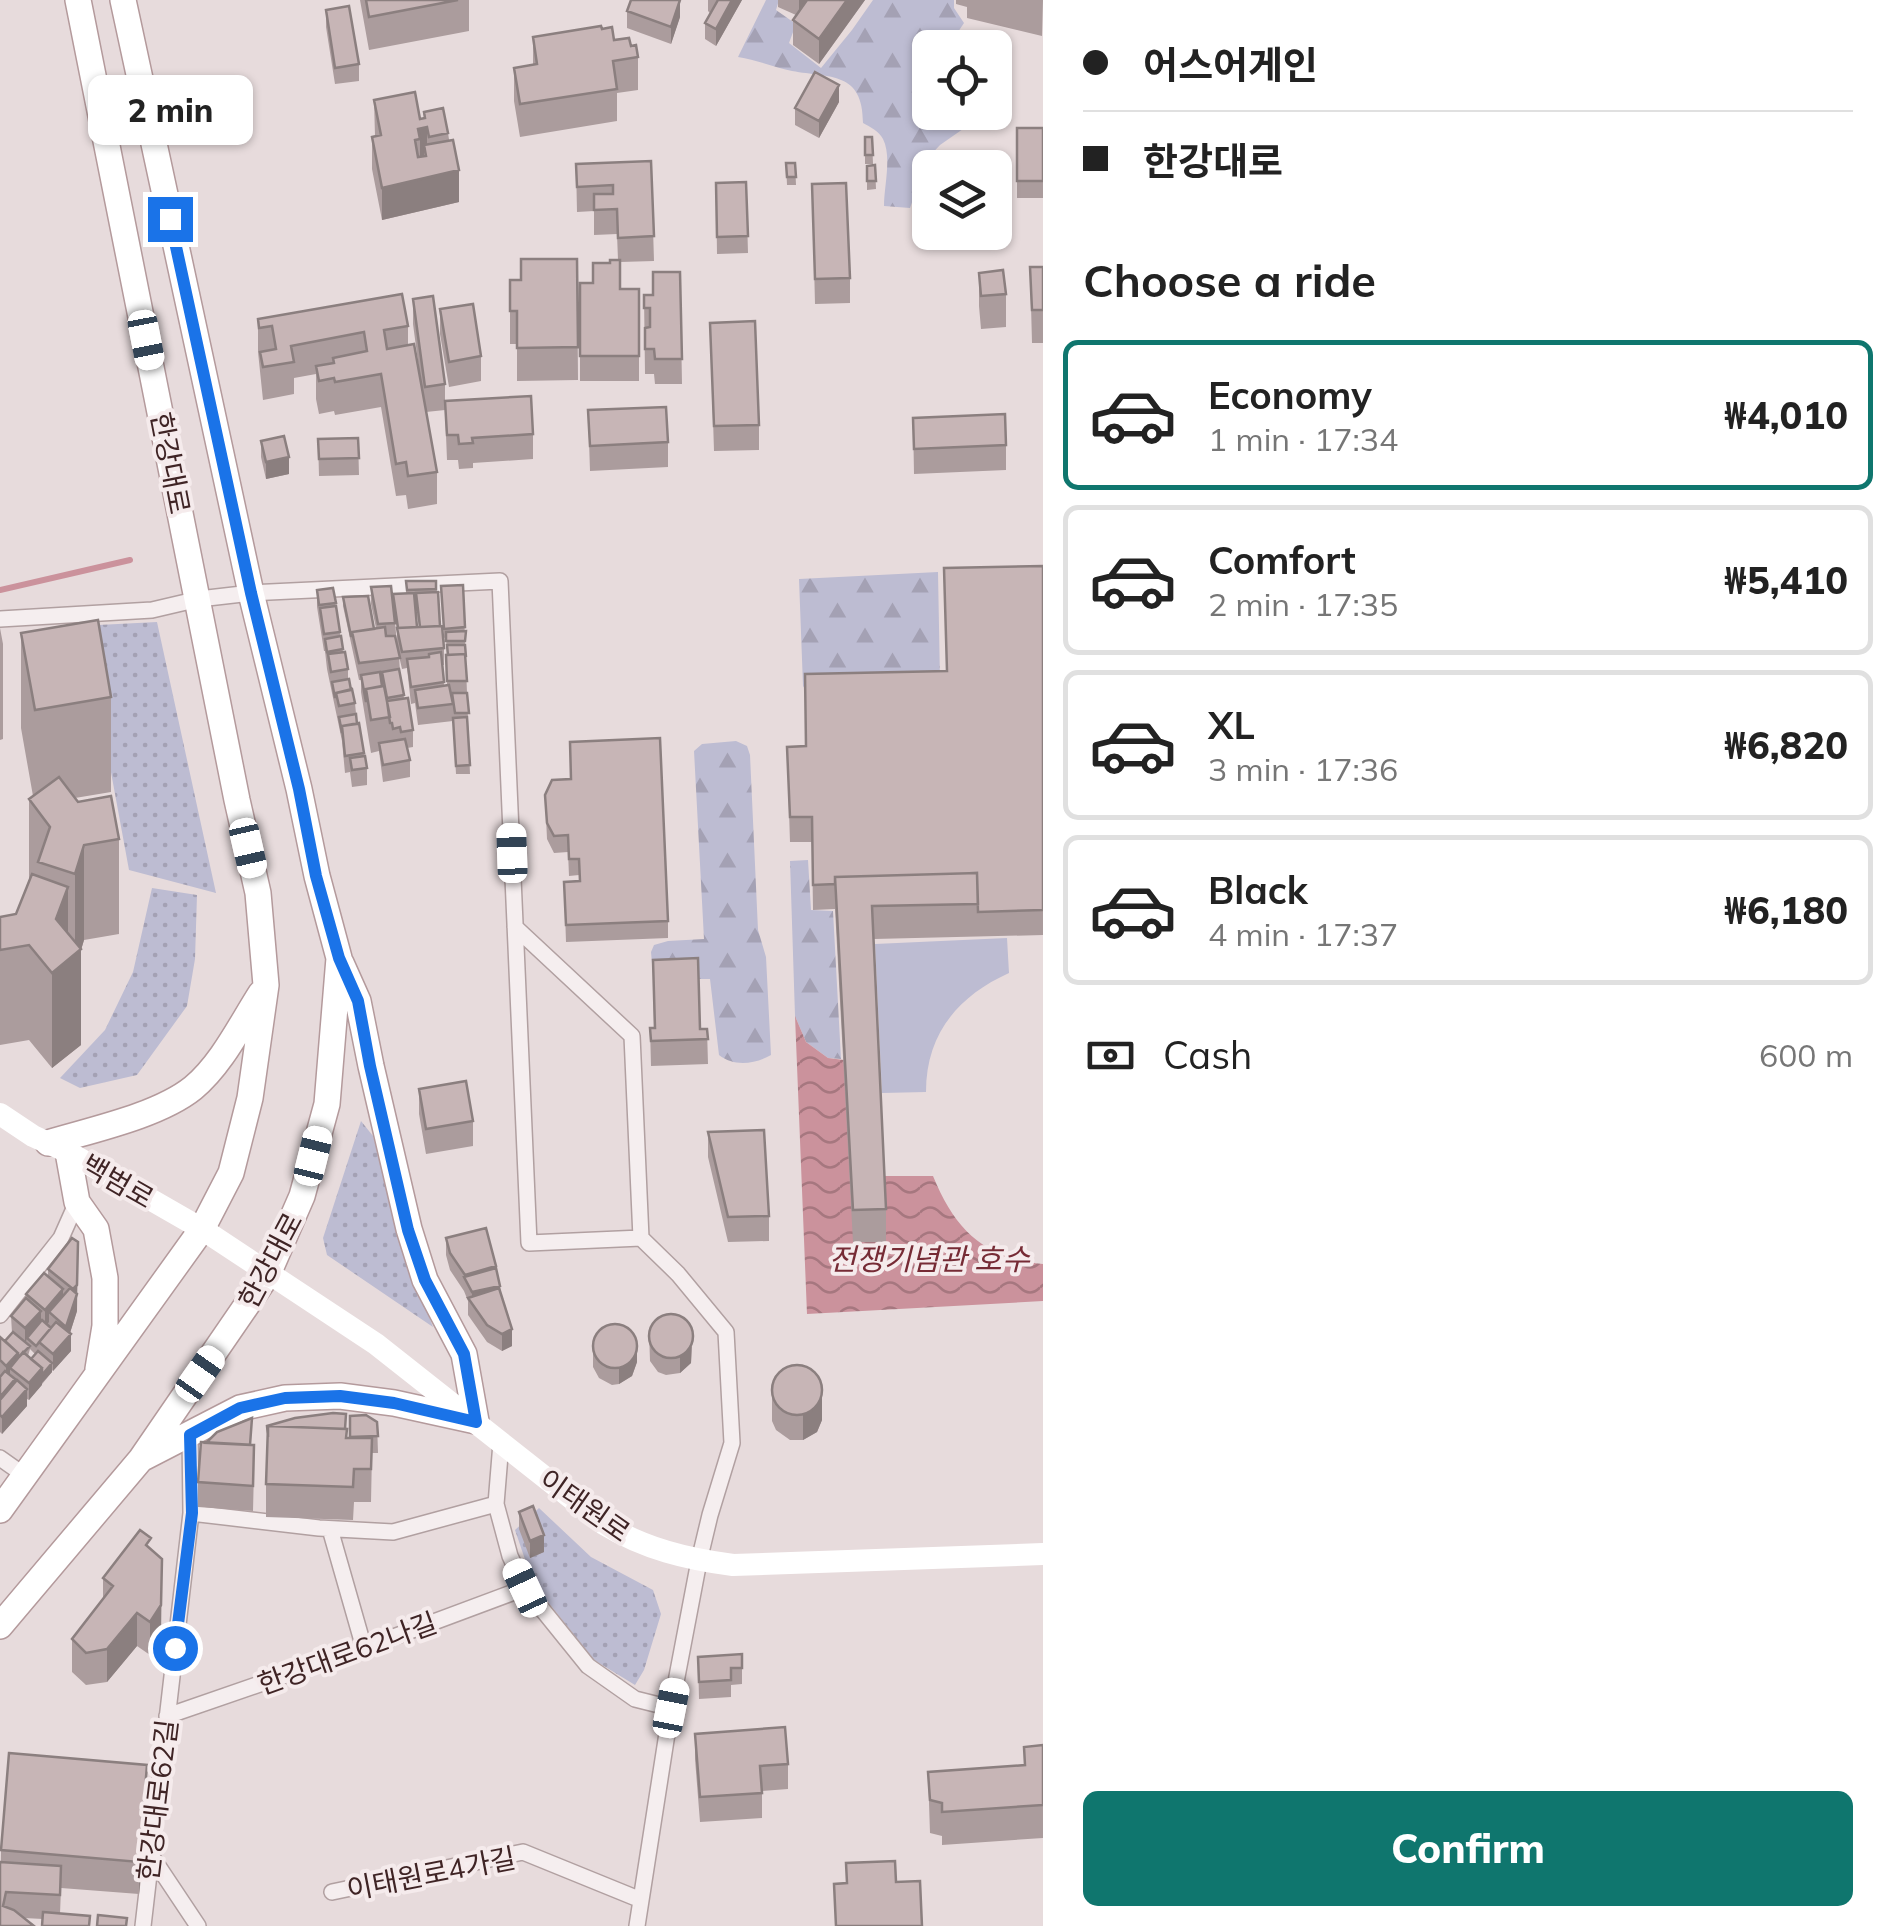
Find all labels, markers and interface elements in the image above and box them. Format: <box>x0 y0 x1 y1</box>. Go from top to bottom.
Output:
map controls <box>912 30 1012 250</box>
button: locate <box>912 30 1012 130</box>
text: 어스어게인 <box>1143 41 1318 89</box>
callout: 2 min <box>88 74 252 144</box>
text: 2 min <box>128 90 213 130</box>
text: 한강대로 <box>1143 137 1283 185</box>
button: layers <box>912 150 1012 250</box>
route end <box>148 197 193 242</box>
text: Choose a ride <box>1083 252 1376 308</box>
car <box>126 308 166 372</box>
icon: car <box>1088 370 1178 460</box>
text: Economy <box>1208 371 1372 419</box>
text: ₩4,010 <box>1724 391 1848 439</box>
street label: 한강대로 <box>144 409 198 517</box>
text: 1 min · 17:34 <box>1208 419 1398 459</box>
icon: car <box>1088 535 1178 625</box>
text: Comfort <box>1208 536 1356 584</box>
text: ₩5,410 <box>1724 556 1848 604</box>
text: 2 min · 17:35 <box>1208 584 1398 624</box>
icon: car <box>1088 700 1178 790</box>
text: XL <box>1208 701 1255 749</box>
text: ₩6,820 <box>1724 721 1848 769</box>
text: 3 min · 17:36 <box>1208 749 1398 789</box>
car <box>227 815 269 881</box>
car <box>496 822 528 884</box>
icon: car <box>1088 865 1178 955</box>
text: Black <box>1208 866 1308 914</box>
text: ₩6,180 <box>1724 886 1848 934</box>
text: 4 min · 17:37 <box>1208 914 1398 954</box>
icon: cash <box>1083 1028 1138 1083</box>
text: Cash <box>1163 1031 1252 1079</box>
text: 600 m <box>1759 1035 1853 1075</box>
car <box>291 1123 335 1189</box>
street label: 백범로 <box>76 1147 160 1215</box>
street label: 한강대로 <box>230 1206 310 1314</box>
water label: 전쟁기념관 호수 <box>828 1240 1031 1278</box>
car <box>171 1341 229 1407</box>
street label: 이태원로 <box>533 1461 637 1549</box>
car <box>499 1554 551 1622</box>
street label: 한강대로62나길 <box>253 1604 441 1702</box>
route start <box>153 1626 198 1671</box>
car <box>651 1676 691 1740</box>
street label: 한강대로62길 <box>130 1717 184 1883</box>
button: Confirm <box>1083 1791 1853 1906</box>
street label: 이태원로4가길 <box>344 1839 518 1907</box>

